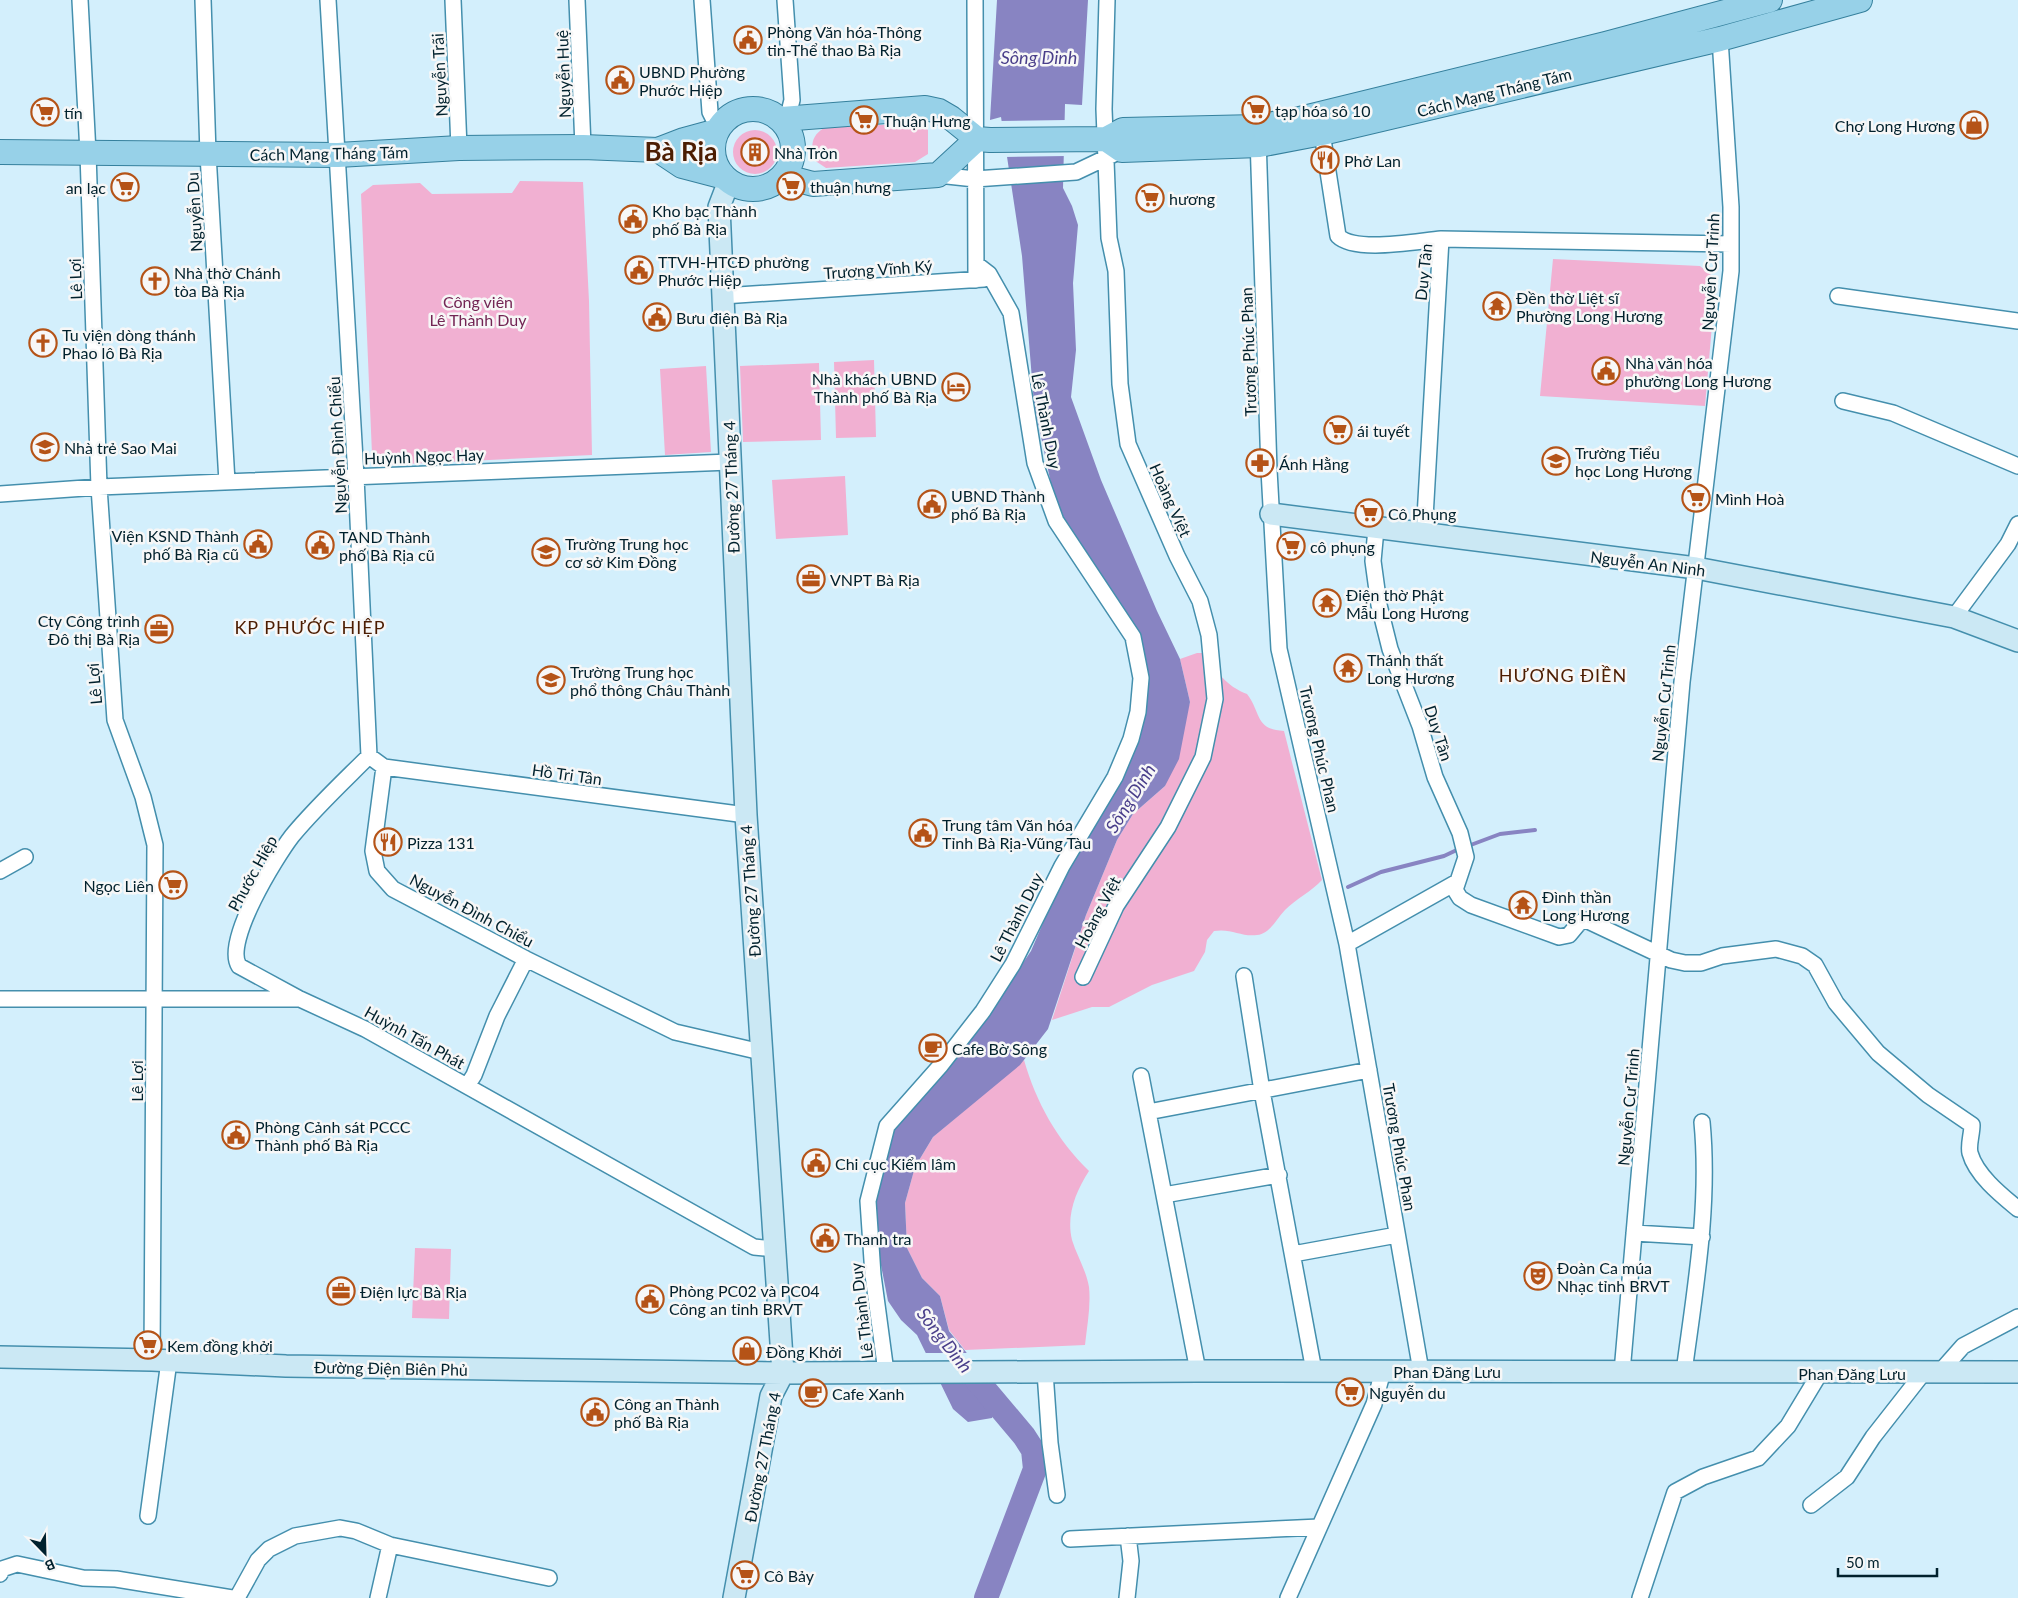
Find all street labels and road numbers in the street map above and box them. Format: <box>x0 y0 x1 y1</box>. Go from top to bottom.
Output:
street label: Nguyễn Huệ <box>552 30 574 118</box>
street label: Nguyễn Trãi <box>427 33 451 117</box>
street label: Cách Mạng Tháng Tám <box>1415 64 1573 120</box>
street label: Cách Mạng Tháng Tám <box>250 142 408 164</box>
street label: Nguyễn Du <box>182 172 206 252</box>
street label: Nguyễn Cư Trinh <box>1697 213 1723 331</box>
street label: Duy Tân <box>1411 243 1435 301</box>
street label: Trương Vĩnh Ký <box>823 256 934 282</box>
street label: Lê Lợi <box>65 258 85 300</box>
street label: Trương Phúc Phan <box>1236 287 1260 417</box>
street label: Lê Thành Duy <box>1028 372 1066 471</box>
street label: Nguyễn Đình Chiểu <box>324 376 350 514</box>
street label: Đường 27 Tháng 4 <box>719 421 743 553</box>
street label: Huỳnh Ngọc Hay <box>364 444 485 468</box>
street label: Hoàng Việt <box>1146 460 1196 540</box>
street label: Nguyễn An Ninh <box>1589 547 1707 579</box>
street label: Nguyễn Cư Trinh <box>1647 643 1679 763</box>
street label: Lê Lợi <box>83 663 105 705</box>
street label: Trương Phúc Phan <box>1296 684 1344 814</box>
street label: Duy Tân <box>1421 703 1457 763</box>
street label: Hồ Tri Tân <box>531 760 603 788</box>
street label: Đường 27 Tháng 4 <box>736 824 764 958</box>
street label: Phước Hiệp <box>223 832 281 914</box>
street label: Nguyễn Đình Chiểu <box>407 869 537 951</box>
street label: Lê Thành Duy <box>986 869 1047 965</box>
street label: Hoàng Việt <box>1070 873 1124 951</box>
street label: Huỳnh Tấn Phát <box>362 1002 469 1073</box>
street label: Nguyễn Cư Trinh <box>1613 1048 1643 1166</box>
street label: Lê Lợi <box>127 1060 146 1102</box>
street label: Trương Phúc Phan <box>1379 1082 1421 1212</box>
street label: Lê Thành Duy <box>846 1261 876 1360</box>
street label: Đường Điện Biên Phủ <box>314 1357 468 1379</box>
street label: Phan Đăng Lưu <box>1393 1362 1501 1381</box>
street label: Phan Đăng Lưu <box>1798 1364 1906 1383</box>
street label: Đường 27 Tháng 4 <box>740 1390 784 1524</box>

